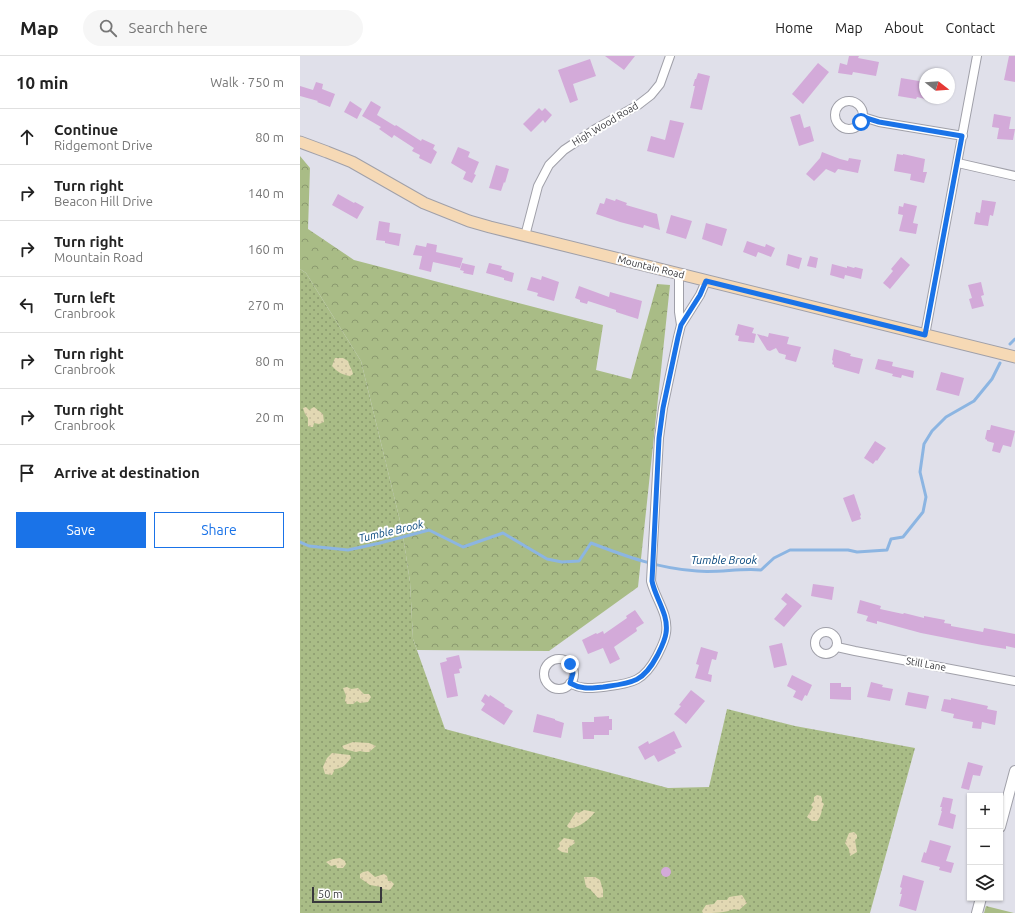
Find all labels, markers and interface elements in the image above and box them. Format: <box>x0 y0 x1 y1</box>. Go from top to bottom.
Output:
search box <box>83 10 363 46</box>
text: Map <box>20 17 59 39</box>
icon: search <box>97 17 119 39</box>
text: Search here <box>129 19 208 36</box>
text: Home <box>775 20 813 36</box>
text: Map <box>835 20 863 36</box>
text: About <box>885 20 924 36</box>
text: Contact <box>946 20 995 36</box>
north arrow <box>919 68 955 104</box>
text: 10 min <box>16 73 69 92</box>
text: Walk · 750 m <box>210 75 284 89</box>
street label: High Wood Road <box>570 100 640 148</box>
route start <box>852 113 870 131</box>
text: Continue <box>54 121 118 138</box>
icon: ahead <box>16 126 38 148</box>
text: 80 m <box>255 130 284 144</box>
text: Ridgemont Drive <box>54 138 153 152</box>
text: Turn right <box>54 177 124 194</box>
icon: right <box>16 182 38 204</box>
text: 140 m <box>248 186 284 200</box>
text: Beacon Hill Drive <box>54 194 153 208</box>
text: Turn right <box>54 233 124 250</box>
icon: right <box>16 238 38 260</box>
text: 160 m <box>248 242 284 256</box>
text: Mountain Road <box>54 250 143 264</box>
street label: Mountain Road <box>616 253 686 281</box>
text: Turn left <box>54 289 115 306</box>
icon: left <box>16 294 38 316</box>
text: 270 m <box>248 298 284 312</box>
text: Cranbrook <box>54 306 115 320</box>
text: Turn right <box>54 345 124 362</box>
icon: right <box>16 350 38 372</box>
text: 80 m <box>255 354 284 368</box>
text: Cranbrook <box>54 362 115 376</box>
text: Turn right <box>54 401 124 418</box>
icon: right <box>16 406 38 428</box>
text: 20 m <box>255 410 284 424</box>
text: Cranbrook <box>54 418 115 432</box>
icon: arrive <box>16 462 38 484</box>
text: Arrive at destination <box>54 464 200 481</box>
button: Save <box>16 512 146 548</box>
button: Share <box>154 512 284 548</box>
water label: Tumble Brook <box>357 518 425 544</box>
water label: Tumble Brook <box>691 554 757 566</box>
route end <box>561 655 579 673</box>
street label: Still Lane <box>905 655 947 673</box>
map controls <box>967 793 1003 901</box>
button: + <box>967 793 1003 829</box>
button: − <box>967 829 1003 865</box>
button: layers <box>967 865 1003 901</box>
scale bar <box>312 885 382 904</box>
text: 50 m <box>318 888 342 900</box>

